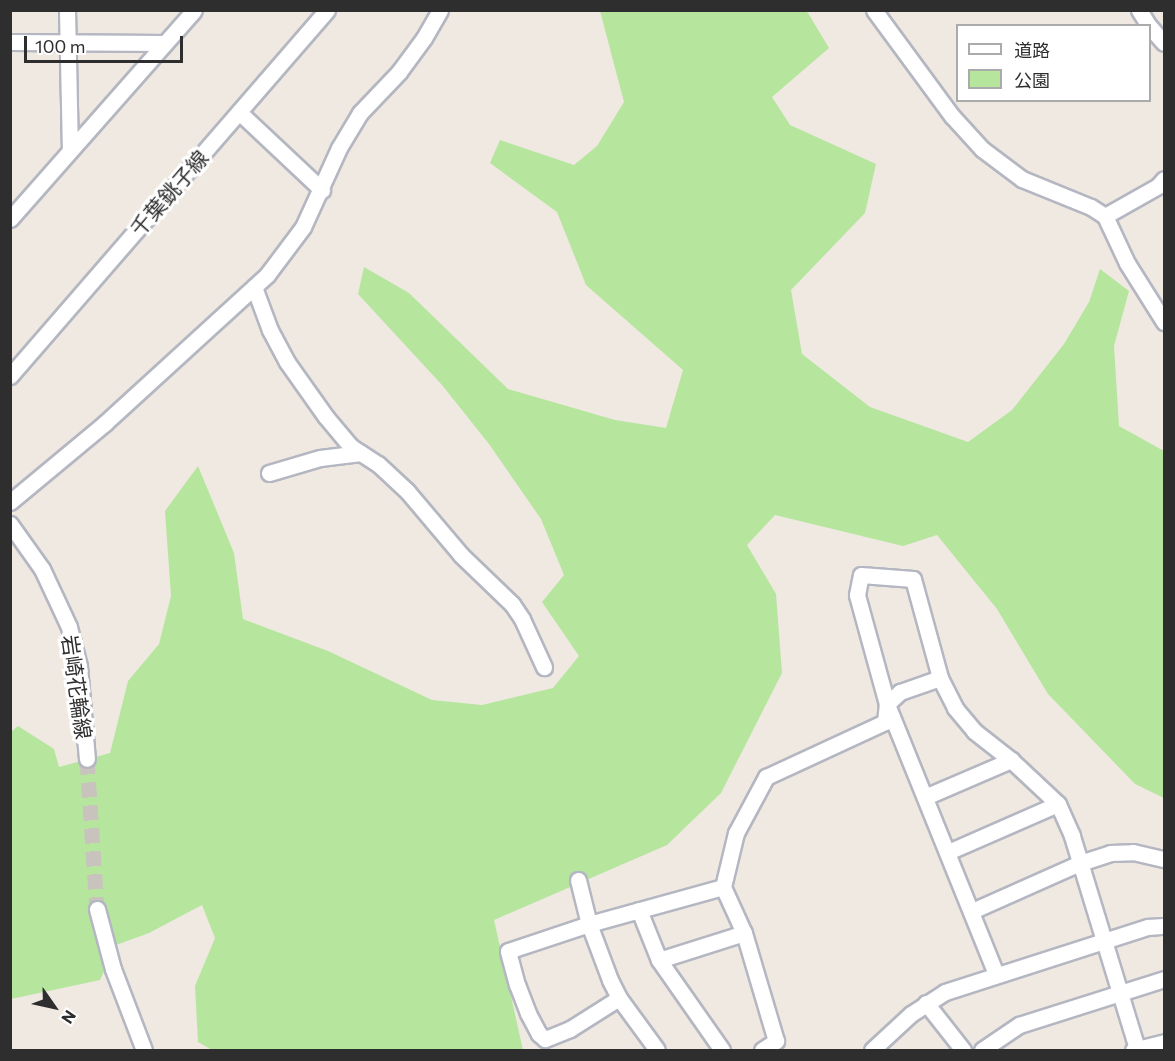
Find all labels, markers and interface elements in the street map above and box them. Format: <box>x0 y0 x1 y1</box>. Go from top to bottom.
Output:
scale bar <box>27 24 186 62</box>
legend <box>956 24 1151 102</box>
text: 100 m <box>35 35 85 57</box>
text: 道路 <box>1014 39 1050 61</box>
text: 公園 <box>1014 69 1050 91</box>
street label: 千葉銚子線 <box>125 145 213 241</box>
street label: 岩崎花輪線 <box>57 633 97 741</box>
north arrow <box>24 977 84 1037</box>
text: N <box>58 1007 81 1028</box>

